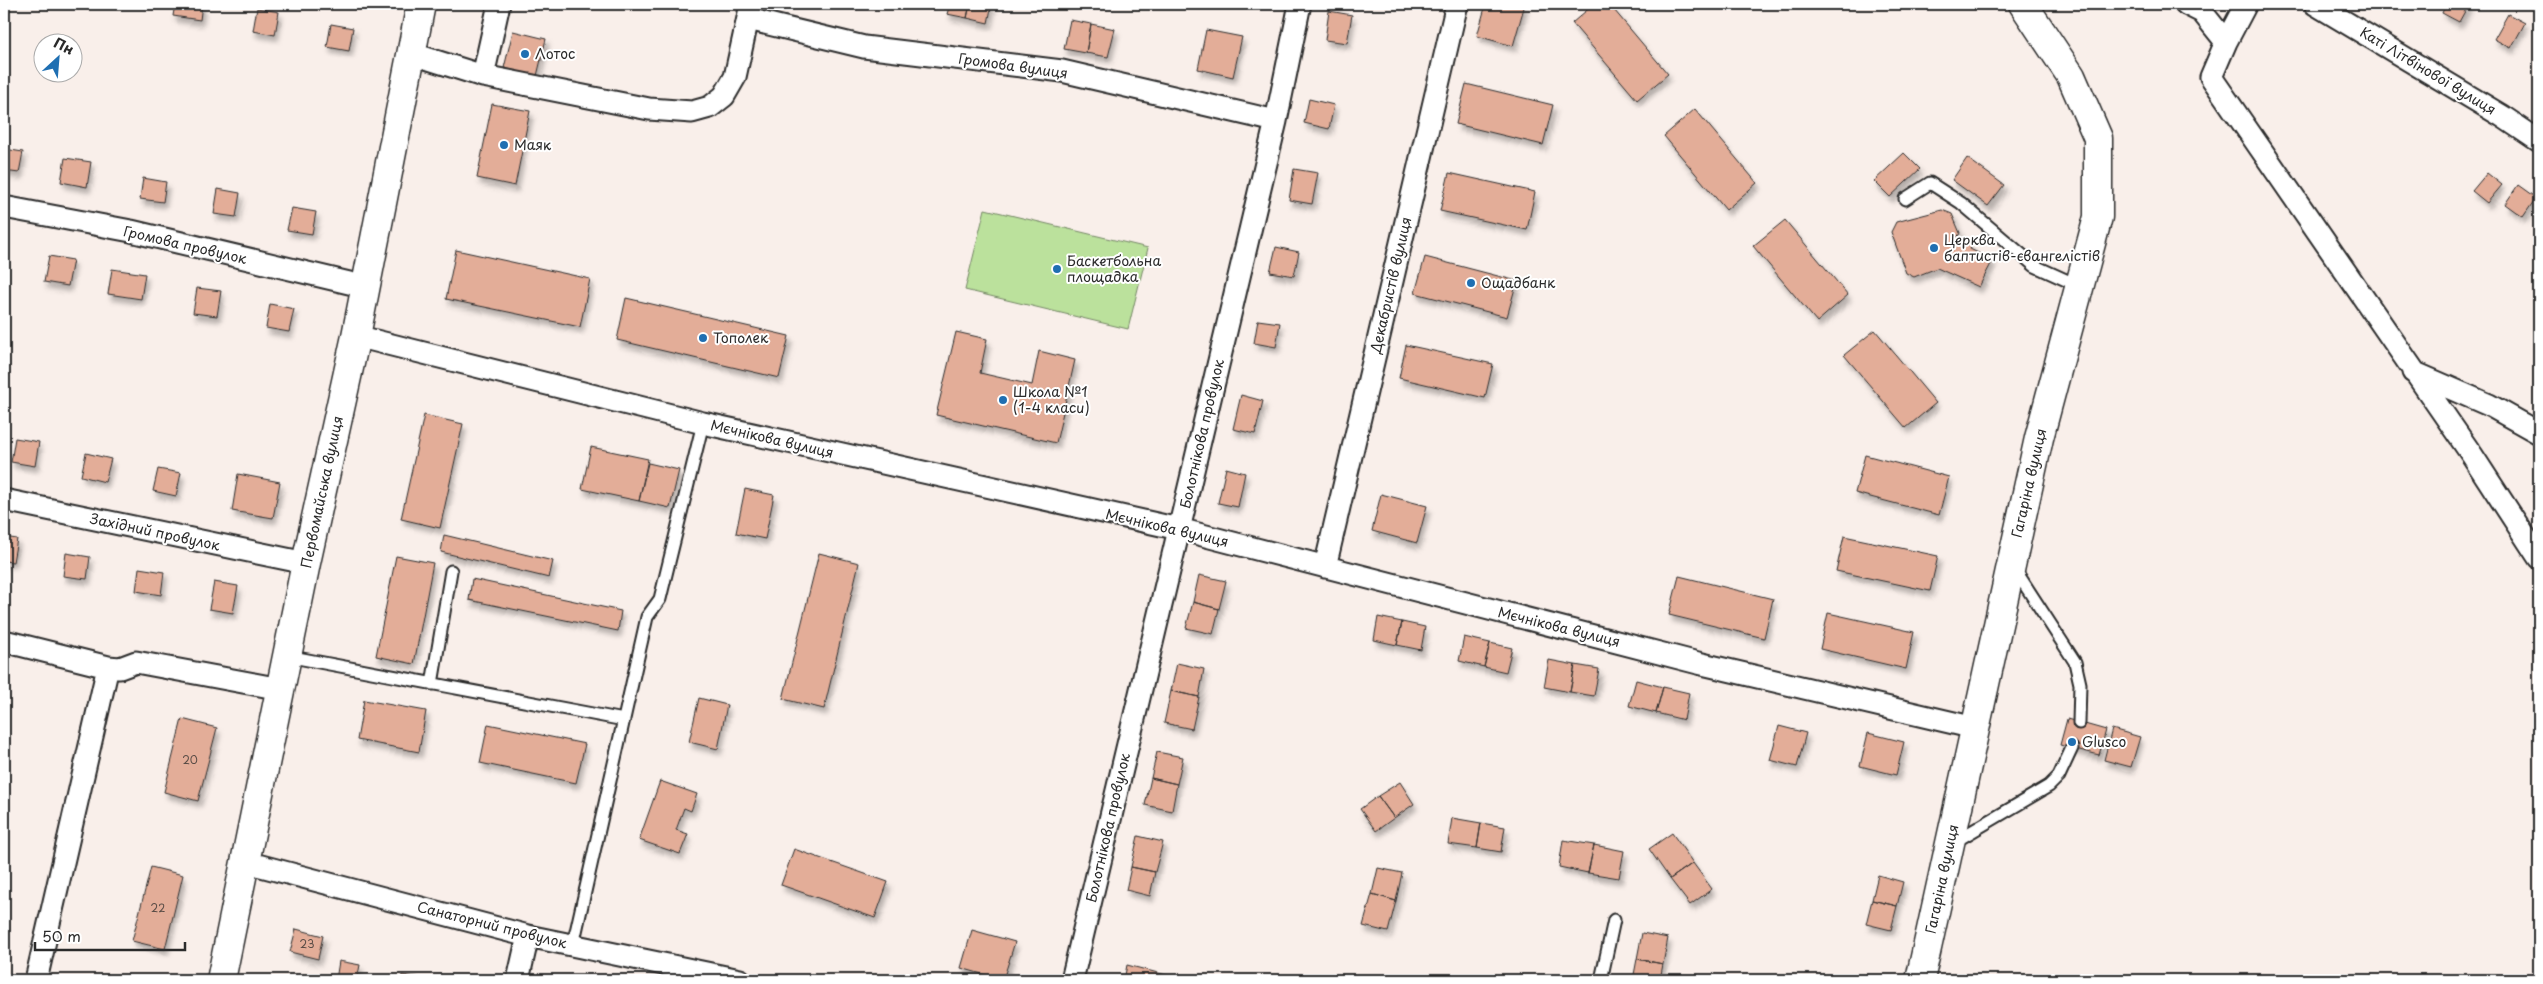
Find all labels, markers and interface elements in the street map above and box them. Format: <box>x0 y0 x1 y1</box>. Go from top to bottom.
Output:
street label: Каті Літвінової вулиця <box>2356 22 2500 120</box>
north arrow <box>32 32 82 82</box>
text: Пн <box>50 32 78 60</box>
place label: Лотос <box>535 43 575 64</box>
street label: Громова вулиця <box>957 47 1069 84</box>
marker: Лотос <box>519 48 531 60</box>
place label: Маяк <box>514 134 552 155</box>
marker: Маяк <box>498 139 510 151</box>
street label: Декабристів вулиця <box>1364 215 1416 356</box>
street label: Громова провулок <box>121 220 250 269</box>
place label: Церква баптистів-євангелістів <box>1944 229 2100 266</box>
marker: Церква баптистів-євангелістів <box>1928 242 1940 254</box>
place label: Баскетбольна площадка <box>1067 250 1161 287</box>
marker: Баскетбольна площадка <box>1051 263 1063 275</box>
place label: Ощадбанк <box>1481 272 1556 293</box>
marker: Ощадбанк <box>1465 277 1477 289</box>
place label: Тополек <box>713 327 769 348</box>
marker: Тополек <box>697 332 709 344</box>
street label: Болотнікова провулок <box>1174 356 1229 511</box>
place label: Школа №1 (1-4 класи) <box>1013 381 1090 418</box>
marker: Школа №1 (1-4 класи) <box>997 394 1009 406</box>
street label: Первомайська вулиця <box>295 414 348 570</box>
street label: Мєчнікова вулиця <box>709 414 836 463</box>
street label: Гагаріна вулиця <box>2006 426 2051 540</box>
street label: Мєчнікова вулиця <box>1104 503 1231 552</box>
street label: Західний провулок <box>88 508 223 556</box>
street label: Мєчнікова вулиця <box>1496 601 1623 652</box>
place label: Glusco <box>2082 731 2127 752</box>
marker: Glusco <box>2066 736 2078 748</box>
street label: Болотнікова провулок <box>1080 750 1135 905</box>
house number: 20 <box>182 751 198 768</box>
street label: Гагаріна вулиця <box>1920 822 1963 936</box>
street label: Санаторний провулок <box>415 896 570 953</box>
house number: 22 <box>151 899 165 916</box>
scale bar <box>35 919 185 951</box>
text: 50 m <box>42 924 81 947</box>
house number: 23 <box>300 935 314 952</box>

